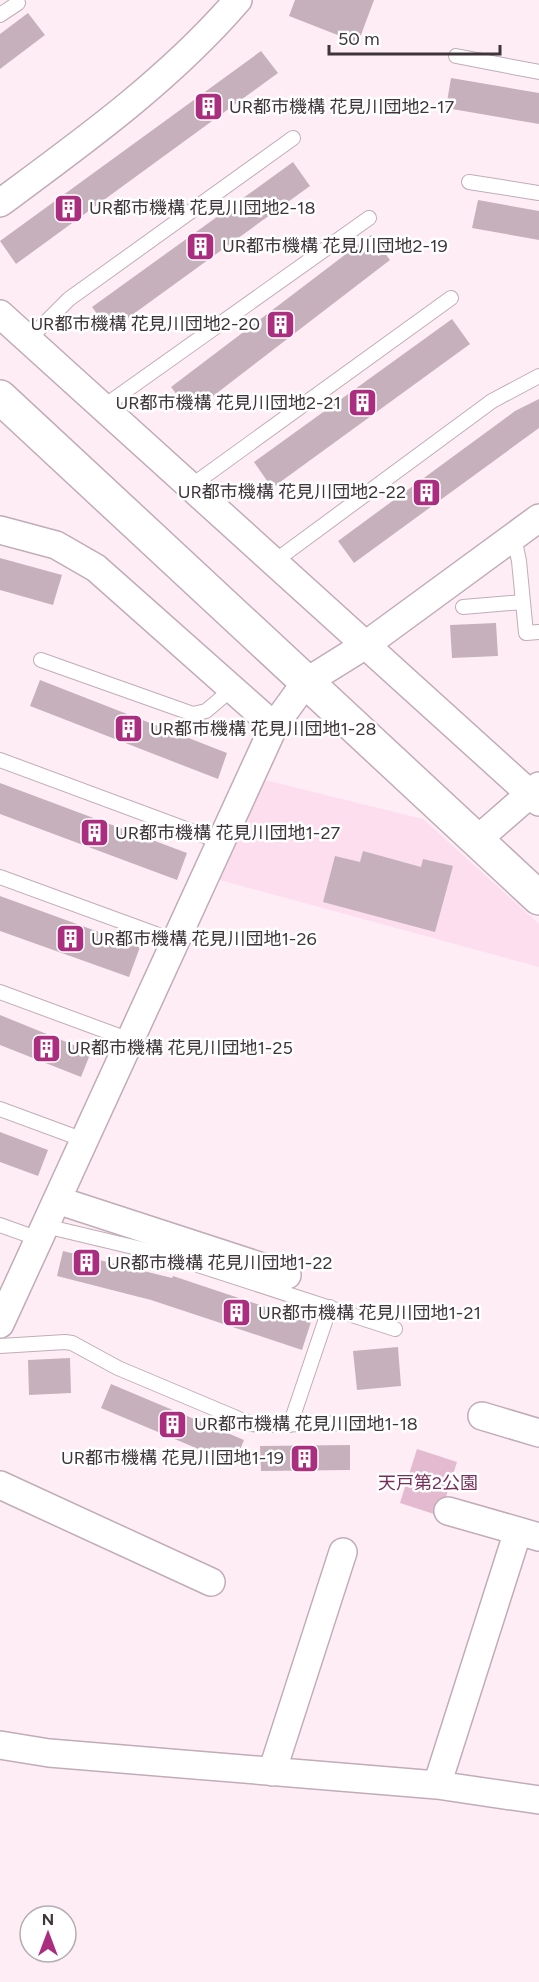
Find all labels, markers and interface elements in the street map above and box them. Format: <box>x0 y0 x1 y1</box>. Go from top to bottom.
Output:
scale bar <box>329 18 500 56</box>
text: 50 m <box>338 28 380 50</box>
building icon: UR都市機構 花見川団地2-17 <box>192 91 224 123</box>
place label: UR都市機構 花見川団地2-17 <box>229 96 454 118</box>
building icon: UR都市機構 花見川団地2-18 <box>52 192 84 224</box>
place label: UR都市機構 花見川団地2-18 <box>89 197 316 219</box>
building icon: UR都市機構 花見川団地2-19 <box>185 230 217 262</box>
place label: UR都市機構 花見川団地2-19 <box>222 235 448 257</box>
building icon: UR都市機構 花見川団地2-20 <box>265 308 297 340</box>
place label: UR都市機構 花見川団地2-20 <box>30 313 260 335</box>
building icon: UR都市機構 花見川団地2-21 <box>346 387 378 419</box>
place label: UR都市機構 花見川団地2-21 <box>115 392 341 414</box>
building icon: UR都市機構 花見川団地2-22 <box>411 476 443 508</box>
place label: UR都市機構 花見川団地2-22 <box>178 481 406 503</box>
building icon: UR都市機構 花見川団地1-28 <box>113 713 145 745</box>
place label: UR都市機構 花見川団地1-28 <box>150 718 377 740</box>
building icon: UR都市機構 花見川団地1-27 <box>78 817 110 849</box>
place label: UR都市機構 花見川団地1-27 <box>115 822 340 844</box>
building icon: UR都市機構 花見川団地1-26 <box>54 923 86 955</box>
place label: UR都市機構 花見川団地1-26 <box>91 928 317 950</box>
building icon: UR都市機構 花見川団地1-25 <box>30 1032 62 1064</box>
place label: UR都市機構 花見川団地1-25 <box>67 1037 293 1059</box>
building icon: UR都市機構 花見川団地1-22 <box>70 1247 102 1279</box>
place label: UR都市機構 花見川団地1-22 <box>107 1252 333 1274</box>
building icon: UR都市機構 花見川団地1-21 <box>221 1297 253 1329</box>
place label: UR都市機構 花見川団地1-21 <box>258 1302 481 1324</box>
building icon: UR都市機構 花見川団地1-18 <box>157 1408 189 1440</box>
place label: UR都市機構 花見川団地1-18 <box>194 1413 418 1435</box>
building icon: UR都市機構 花見川団地1-19 <box>289 1442 321 1474</box>
place label: UR都市機構 花見川団地1-19 <box>61 1447 284 1469</box>
park label: 天戸第2公園 <box>378 1472 478 1494</box>
north arrow <box>18 1904 78 1964</box>
text: N <box>42 1910 54 1929</box>

